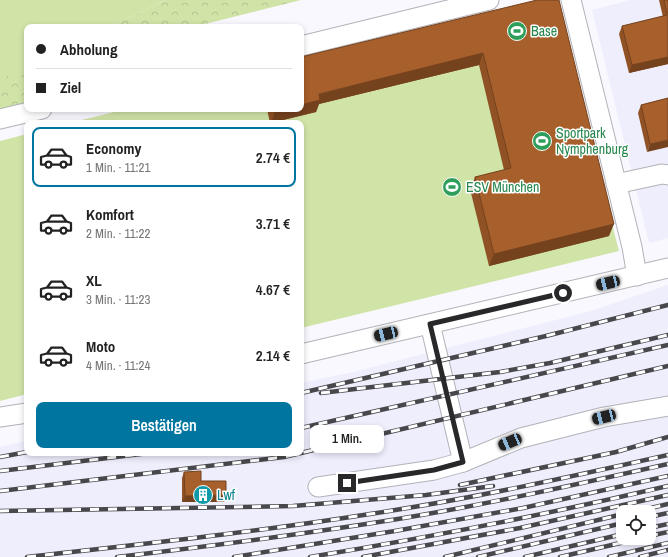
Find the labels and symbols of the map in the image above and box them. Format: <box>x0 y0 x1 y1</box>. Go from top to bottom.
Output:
sports icon: Base <box>506 20 528 42</box>
place label: Base <box>531 22 557 40</box>
place label: Sportpark Nymphenburg <box>556 124 629 158</box>
sports icon: Sportpark Nymphenburg <box>531 130 553 152</box>
sports icon: ESV München <box>441 176 463 198</box>
place label: ESV München <box>466 178 539 196</box>
car <box>595 274 621 292</box>
route start <box>554 284 572 302</box>
car <box>373 325 399 343</box>
car <box>591 408 617 426</box>
callout: 1 Min. <box>310 425 384 453</box>
car <box>497 432 523 452</box>
route end <box>338 474 356 492</box>
building icon: Lwf <box>192 484 214 506</box>
place label: Lwf <box>217 486 236 504</box>

